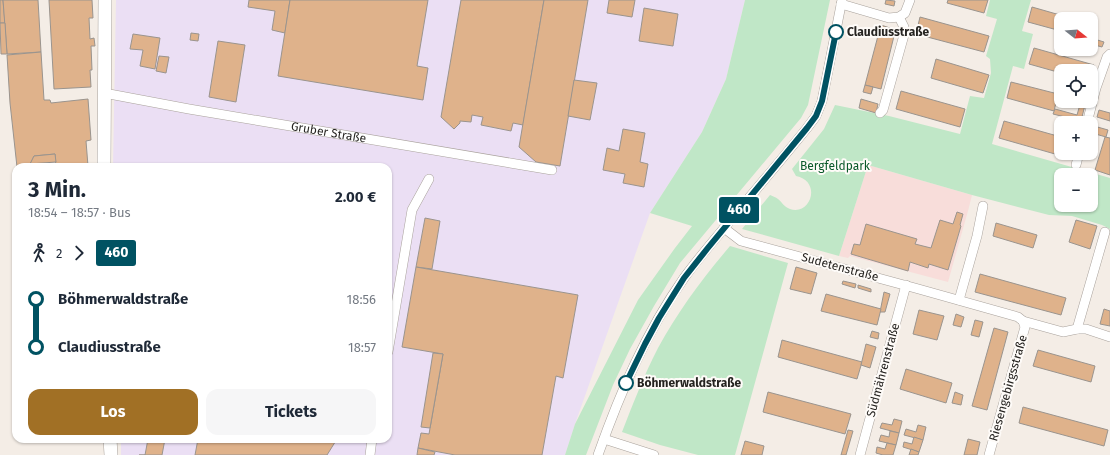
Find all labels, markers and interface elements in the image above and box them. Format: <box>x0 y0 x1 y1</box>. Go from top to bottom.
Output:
north arrow <box>1054 12 1098 56</box>
map controls <box>1054 12 1098 212</box>
marker: Claudiusstraße <box>828 24 844 40</box>
place label: Claudiusstraße <box>847 25 930 39</box>
button: locate <box>1054 64 1098 108</box>
button: + <box>1054 116 1098 160</box>
street label: Gruber Straße <box>290 119 367 146</box>
park label: Bergfeldpark <box>800 159 871 173</box>
button: − <box>1054 168 1098 212</box>
text: 3 Min. <box>28 176 86 203</box>
text: 2.00 € <box>335 188 376 206</box>
line badge: 460 <box>716 197 762 223</box>
text: 460 <box>727 201 751 218</box>
text: 18:54 – 18:57 · Bus <box>28 205 131 220</box>
icon: walk <box>28 242 50 264</box>
icon: forward <box>68 242 90 264</box>
text: 460 <box>104 244 128 261</box>
text: 2 <box>56 246 62 261</box>
street label: Sudetenstraße <box>800 250 880 284</box>
text: Böhmerwaldstraße <box>58 290 188 308</box>
text: 18:56 <box>347 292 376 307</box>
street label: Südmährenstraße <box>864 321 902 419</box>
street label: Riesengebirgsstraße <box>986 333 1030 443</box>
text: Claudiusstraße <box>58 338 161 356</box>
text: 18:57 <box>348 340 376 355</box>
marker: Böhmerwaldstraße <box>618 375 634 391</box>
place label: Böhmerwaldstraße <box>637 376 742 390</box>
button: Los <box>28 389 198 435</box>
button: Tickets <box>206 389 376 435</box>

